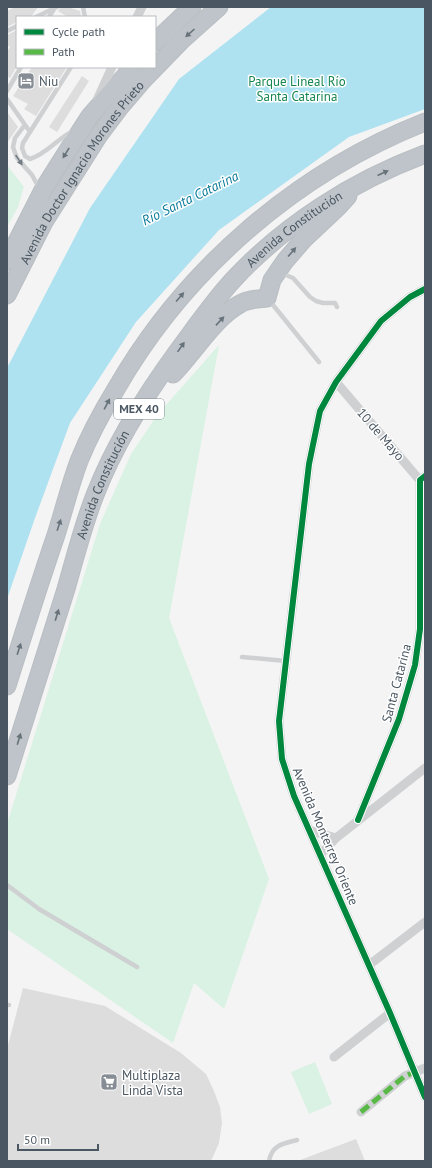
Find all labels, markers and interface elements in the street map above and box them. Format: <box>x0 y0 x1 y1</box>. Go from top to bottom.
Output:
legend <box>16 16 156 68</box>
text: Cycle path <box>52 24 105 39</box>
one-way arrow <box>185 29 195 38</box>
text: Path <box>52 44 75 59</box>
hotel icon: Niu <box>16 71 36 91</box>
place label: Niu <box>39 73 58 90</box>
park label: Parque Lineal Río Santa Catarina <box>248 73 346 105</box>
street label: Avenida Doctor Ignacio Morones Prieto <box>16 77 148 267</box>
one-way arrow <box>62 147 70 158</box>
one-way arrow <box>15 154 23 165</box>
water label: Río Santa Catarina <box>139 167 242 229</box>
one-way arrow <box>377 169 389 175</box>
street label: Avenida Constitución <box>243 187 345 271</box>
one-way arrow <box>288 247 297 258</box>
one-way arrow <box>176 292 185 303</box>
one-way arrow <box>215 316 224 326</box>
one-way arrow <box>177 341 185 352</box>
one-way arrow <box>103 398 110 410</box>
road number: MEX 40 <box>114 399 164 419</box>
street label: 10 de Mayo <box>353 404 408 464</box>
street label: Avenida Constitución <box>73 427 133 541</box>
one-way arrow <box>56 519 62 531</box>
one-way arrow <box>55 609 61 621</box>
one-way arrow <box>16 642 22 654</box>
street label: Santa Catarina <box>378 642 415 724</box>
one-way arrow <box>16 733 22 745</box>
street label: Avenida Monterrey Oriente <box>289 765 362 908</box>
place label: Multiplaza Linda Vista <box>122 1067 183 1099</box>
supermarket icon: Multiplaza Linda Vista <box>99 1072 119 1092</box>
scale bar <box>18 1126 98 1152</box>
text: 50 m <box>24 1132 50 1147</box>

